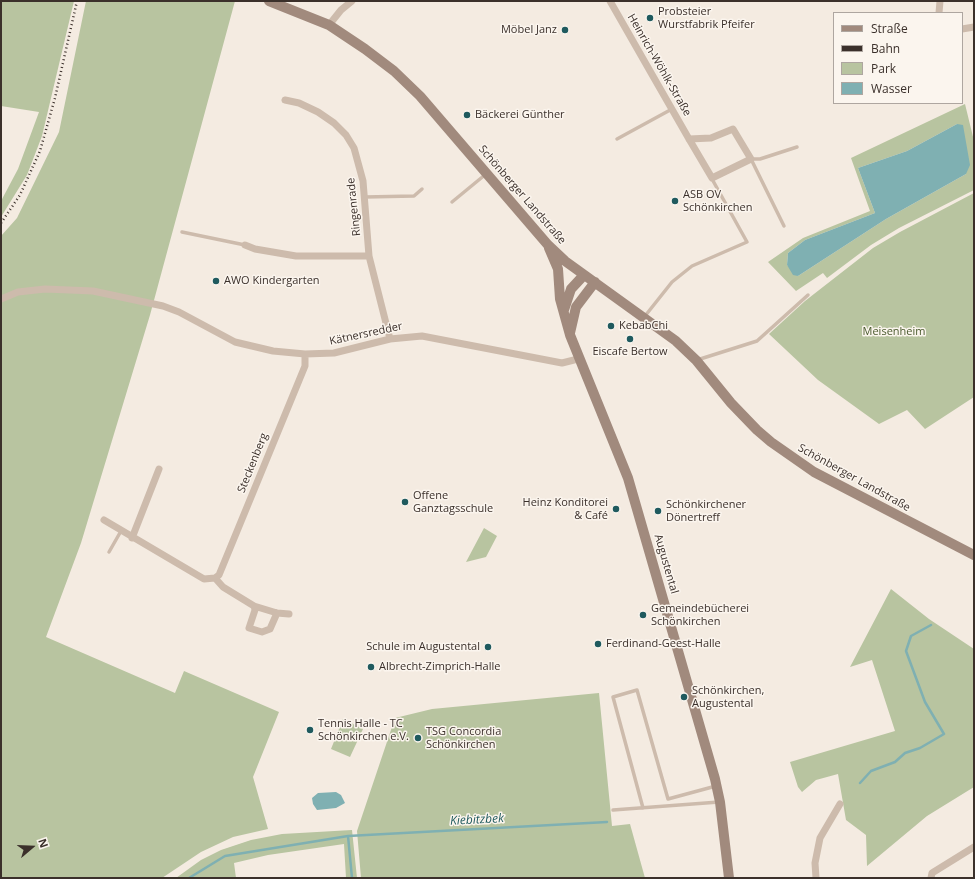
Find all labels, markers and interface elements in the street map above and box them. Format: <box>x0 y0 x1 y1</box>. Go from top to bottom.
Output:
place label: Probsteier Wurstfabrik Pfeifer <box>658 5 755 31</box>
street label: Heinrich-Wöhlk-Straße <box>624 12 694 118</box>
legend <box>833 12 963 104</box>
marker: Probsteier Wurstfabrik Pfeifer <box>645 13 655 23</box>
text: Straße <box>871 20 908 37</box>
place label: Möbel Janz <box>501 23 557 37</box>
marker: Möbel Janz <box>560 25 570 35</box>
text: Bahn <box>871 40 900 57</box>
text: Park <box>871 60 896 77</box>
text: Wasser <box>871 80 912 97</box>
place label: Bäckerei Günther <box>475 108 565 122</box>
marker: Bäckerei Günther <box>462 110 472 120</box>
street label: Schönberger Landstraße <box>476 143 568 247</box>
street label: Ringenrade <box>344 177 364 237</box>
place label: ASB OV Schönkirchen <box>683 188 752 214</box>
marker: ASB OV Schönkirchen <box>670 196 680 206</box>
place label: AWO Kindergarten <box>224 274 320 288</box>
marker: AWO Kindergarten <box>211 276 221 286</box>
place label: KebabChi <box>619 319 668 333</box>
street label: Kätnersredder <box>328 320 404 348</box>
marker: KebabChi <box>606 321 616 331</box>
park label: Meisenheim <box>863 325 925 339</box>
marker: Eiscafe Bertow <box>625 334 635 344</box>
place label: Eiscafe Bertow <box>592 345 668 359</box>
street label: Steckenberg <box>235 431 271 495</box>
street label: Schönberger Landstraße <box>796 442 912 514</box>
place label: Offene Ganztagsschule <box>413 489 493 515</box>
place label: Heinz Konditorei & Café <box>523 496 608 522</box>
marker: Offene Ganztagsschule <box>400 497 410 507</box>
place label: Schönkirchener Dönertreff <box>666 498 746 524</box>
marker: Heinz Konditorei & Café <box>611 504 621 514</box>
marker: Schönkirchener Dönertreff <box>653 506 663 516</box>
street label: Augustental <box>651 533 681 595</box>
place label: Gemeindebücherei Schönkirchen <box>651 602 749 628</box>
marker: Gemeindebücherei Schönkirchen <box>638 610 648 620</box>
place label: Ferdinand-Geest-Halle <box>606 637 721 651</box>
marker: Ferdinand-Geest-Halle <box>593 639 603 649</box>
place label: Schule im Augustental <box>366 640 480 654</box>
marker: Schule im Augustental <box>483 642 493 652</box>
place label: Albrecht-Zimprich-Halle <box>379 660 500 674</box>
marker: Albrecht-Zimprich-Halle <box>366 662 376 672</box>
place label: Schönkirchen, Augustental <box>692 684 764 710</box>
marker: Schönkirchen, Augustental <box>679 692 689 702</box>
place label: Tennis Halle - TC Schönkirchen e.V. <box>318 717 409 743</box>
marker: Tennis Halle - TC Schönkirchen e.V. <box>305 725 315 735</box>
place label: TSG Concordia Schönkirchen <box>426 725 501 751</box>
marker: TSG Concordia Schönkirchen <box>413 733 423 743</box>
water label: Kiebitzbek <box>450 811 504 829</box>
north arrow <box>12 827 52 867</box>
text: N <box>35 836 52 850</box>

